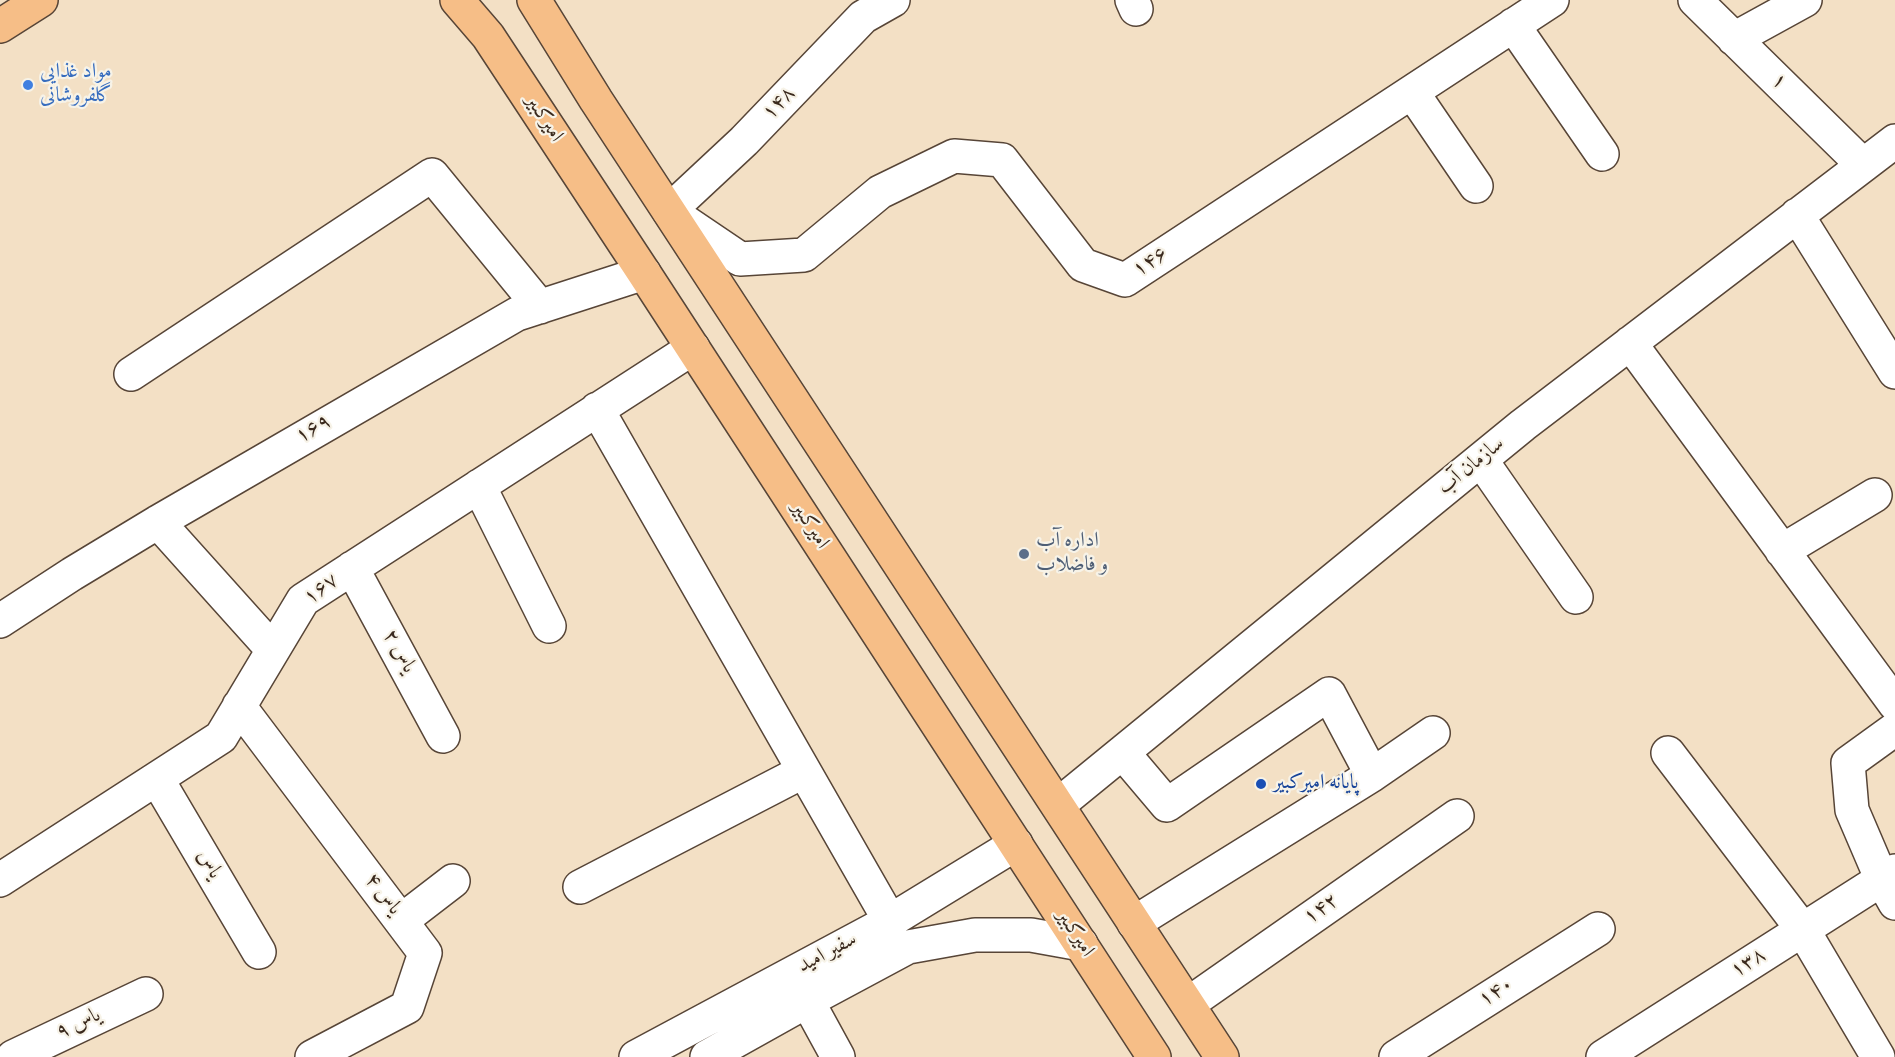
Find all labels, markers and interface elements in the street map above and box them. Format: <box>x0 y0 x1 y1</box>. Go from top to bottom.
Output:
place label: مواد غذایی گلفروشانی <box>40 60 112 110</box>
street label: ۱ <box>1765 69 1791 95</box>
marker: مواد غذایی گلفروشانی <box>21 78 35 92</box>
street label: ۱۴۸ <box>758 82 802 126</box>
street label: امیرکبیر <box>518 90 568 148</box>
street label: ۱۴۶ <box>1129 242 1173 284</box>
street label: ۱۶۹ <box>292 410 336 450</box>
street label: سازمان آب <box>1434 433 1510 501</box>
street label: امیرکبیر <box>784 497 834 555</box>
place label: اداره آب و فاضلاب <box>1036 529 1108 579</box>
marker: اداره آب و فاضلاب <box>1017 547 1031 561</box>
street label: ۱۶۷ <box>300 569 344 611</box>
street label: یاس ۲ <box>376 626 420 678</box>
place label: پایانه امیرکبیر <box>1273 771 1358 797</box>
marker: پایانه امیرکبیر <box>1254 777 1268 791</box>
street label: یاس <box>190 846 226 884</box>
street label: یاس ۴ <box>358 869 406 921</box>
street label: ۱۴۲ <box>1300 889 1344 931</box>
street label: امیرکبیر <box>1049 905 1099 963</box>
street label: سفیر امید <box>794 928 862 980</box>
street label: ۱۳۸ <box>1727 944 1771 984</box>
street label: ۱۴۰ <box>1475 973 1519 1013</box>
street label: یاس ۹ <box>53 1004 105 1046</box>

